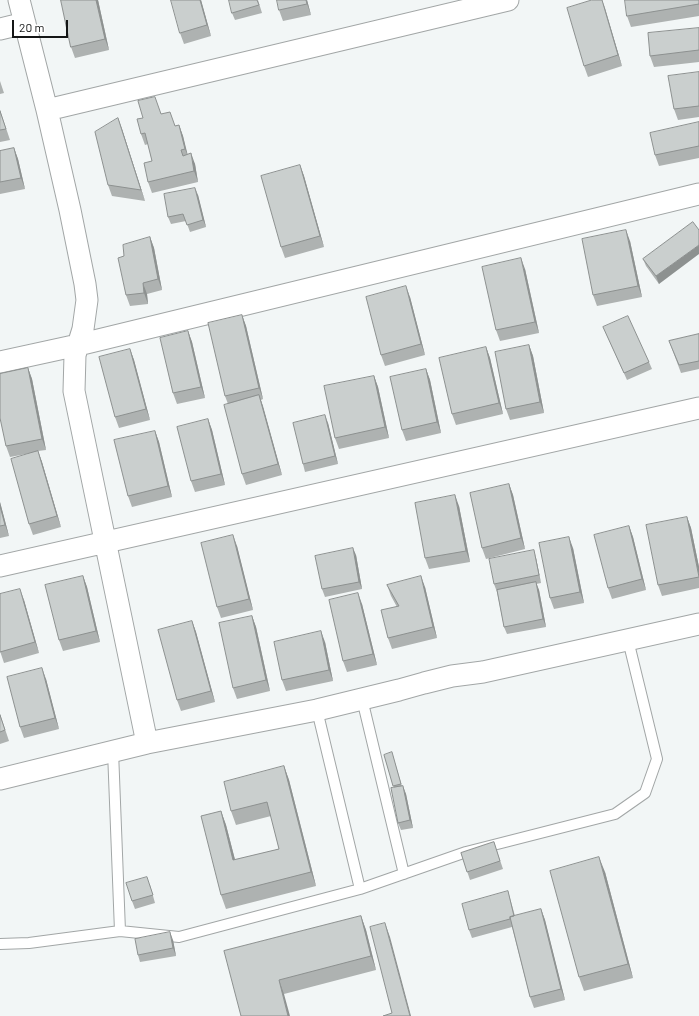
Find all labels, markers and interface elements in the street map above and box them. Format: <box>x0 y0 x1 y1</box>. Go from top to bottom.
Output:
scale bar <box>14 12 70 38</box>
text: 20 m <box>19 20 45 34</box>

